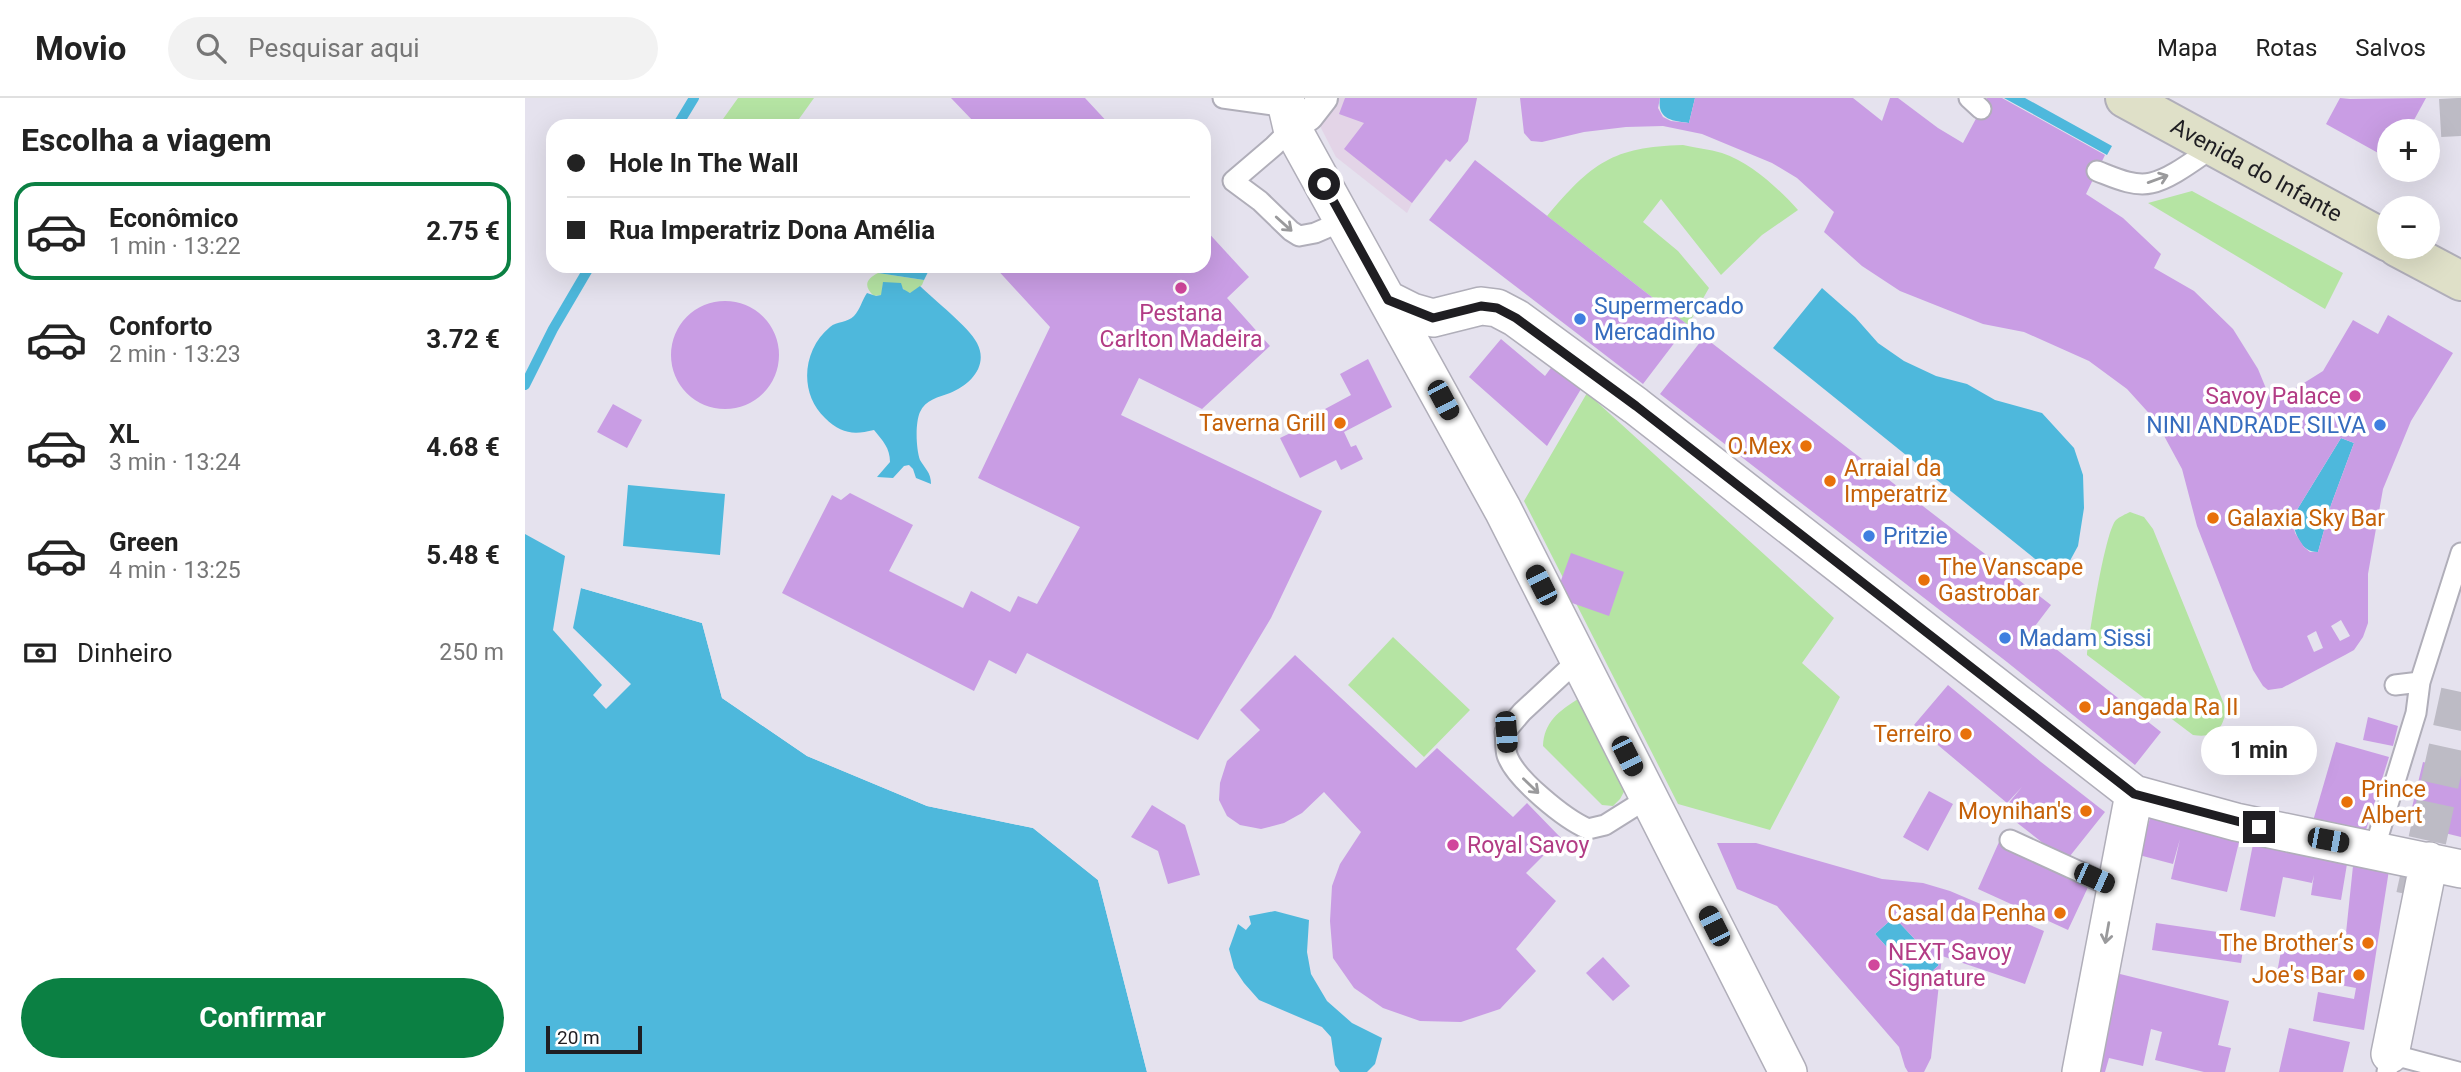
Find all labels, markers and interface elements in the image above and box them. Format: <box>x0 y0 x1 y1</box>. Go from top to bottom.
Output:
search box <box>168 17 658 80</box>
text: Movio <box>35 29 126 68</box>
icon: search <box>192 29 230 67</box>
text: Pesquisar aqui <box>248 33 420 63</box>
text: Mapa <box>2157 34 2218 62</box>
text: Rotas <box>2256 34 2317 62</box>
text: Salvos <box>2355 34 2426 62</box>
street label: Avenida do Infante <box>2166 113 2347 228</box>
map controls <box>2377 119 2440 259</box>
button: + <box>2377 119 2440 182</box>
text: Escolha a viagem <box>21 121 272 159</box>
text: Hole In The Wall <box>609 148 799 178</box>
route start <box>1308 168 1340 200</box>
one-way arrow <box>2147 172 2169 184</box>
button: − <box>2377 196 2440 259</box>
icon: car <box>25 200 88 263</box>
text: Econômico <box>109 203 238 233</box>
text: Rua Imperatriz Dona Amélia <box>609 215 935 245</box>
text: 2.75 € <box>426 216 500 246</box>
one-way arrow <box>1275 216 1293 232</box>
text: 1 min · 13:22 <box>109 233 241 260</box>
marker: Pestana Carlton Madeira <box>1173 280 1189 296</box>
place label: Supermercado Mercadinho <box>1594 293 1744 346</box>
place label: Pestana Carlton Madeira <box>1100 300 1262 353</box>
icon: car <box>25 308 88 371</box>
text: Conforto <box>109 311 213 341</box>
marker: Supermercado Mercadinho <box>1572 311 1588 327</box>
text: 3.72 € <box>426 324 500 354</box>
text: 2 min · 13:23 <box>109 341 241 368</box>
car <box>1424 377 1463 423</box>
place label: Savoy Palace <box>2205 383 2341 410</box>
marker: Savoy Palace <box>2347 388 2363 404</box>
place label: Taverna Grill <box>1199 410 1326 437</box>
place label: NINI ANDRADE SILVA <box>2146 412 2366 439</box>
marker: Taverna Grill <box>1332 415 1348 431</box>
icon: car <box>25 416 88 479</box>
marker: NINI ANDRADE SILVA <box>2372 417 2388 433</box>
text: XL <box>109 419 140 449</box>
text: 4.68 € <box>426 432 500 462</box>
place label: O.Mex <box>1728 433 1792 460</box>
marker: O.Mex <box>1798 438 1814 454</box>
text: 3 min · 13:24 <box>109 449 241 476</box>
place label: Arraial da Imperatriz <box>1844 455 1948 508</box>
marker: Arraial da Imperatriz <box>1822 473 1838 489</box>
place label: Galaxia Sky Bar <box>2227 505 2385 532</box>
marker: Galaxia Sky Bar <box>2205 510 2221 526</box>
place label: Pritzie <box>1883 523 1948 550</box>
icon: car <box>25 524 88 587</box>
text: Green <box>109 527 179 557</box>
marker: Pritzie <box>1861 528 1877 544</box>
text: 5.48 € <box>426 540 500 570</box>
place label: The Vanscape Gastrobar <box>1938 554 2083 607</box>
text: 4 min · 13:25 <box>109 557 241 584</box>
car <box>1523 562 1560 608</box>
marker: The Vanscape Gastrobar <box>1916 572 1932 588</box>
place label: Madam Sissi <box>2019 625 2152 652</box>
marker: Madam Sissi <box>1997 630 2013 646</box>
icon: cash <box>21 634 59 672</box>
text: Dinheiro <box>77 638 173 668</box>
text: 250 m <box>439 639 504 666</box>
place label: Jangada Ra II <box>2099 694 2238 721</box>
marker: Jangada Ra II <box>2077 699 2093 715</box>
car <box>1495 710 1518 754</box>
place label: Terreiro <box>1873 721 1952 748</box>
marker: Terreiro <box>1958 726 1974 742</box>
callout: 1 min <box>2201 726 2317 774</box>
car <box>1609 733 1646 779</box>
text: 1 min <box>2230 737 2288 764</box>
place label: Prince Albert <box>2361 776 2426 829</box>
one-way arrow <box>1522 778 1539 795</box>
marker: Prince Albert <box>2339 794 2355 810</box>
place label: Moynihan's <box>1958 798 2072 825</box>
marker: Moynihan's <box>2078 803 2094 819</box>
route end <box>2243 811 2275 843</box>
car <box>2306 826 2351 854</box>
place label: Royal Savoy <box>1467 832 1590 859</box>
marker: Royal Savoy <box>1445 837 1461 853</box>
car <box>2071 860 2118 896</box>
place label: Casal da Penha <box>1887 900 2046 927</box>
car <box>1696 903 1733 949</box>
marker: Casal da Penha <box>2052 905 2068 921</box>
one-way arrow <box>2100 921 2113 944</box>
place label: The Brother‘s <box>2219 930 2354 957</box>
marker: The Brother‘s <box>2360 935 2376 951</box>
place label: NEXT Savoy Signature <box>1888 939 2012 992</box>
marker: NEXT Savoy Signature <box>1866 957 1882 973</box>
place label: Joe's Bar <box>2252 962 2345 989</box>
marker: Joe's Bar <box>2351 967 2367 983</box>
button: Confirmar <box>21 978 504 1058</box>
scale bar <box>546 1023 642 1055</box>
text: 20 m <box>557 1026 600 1049</box>

